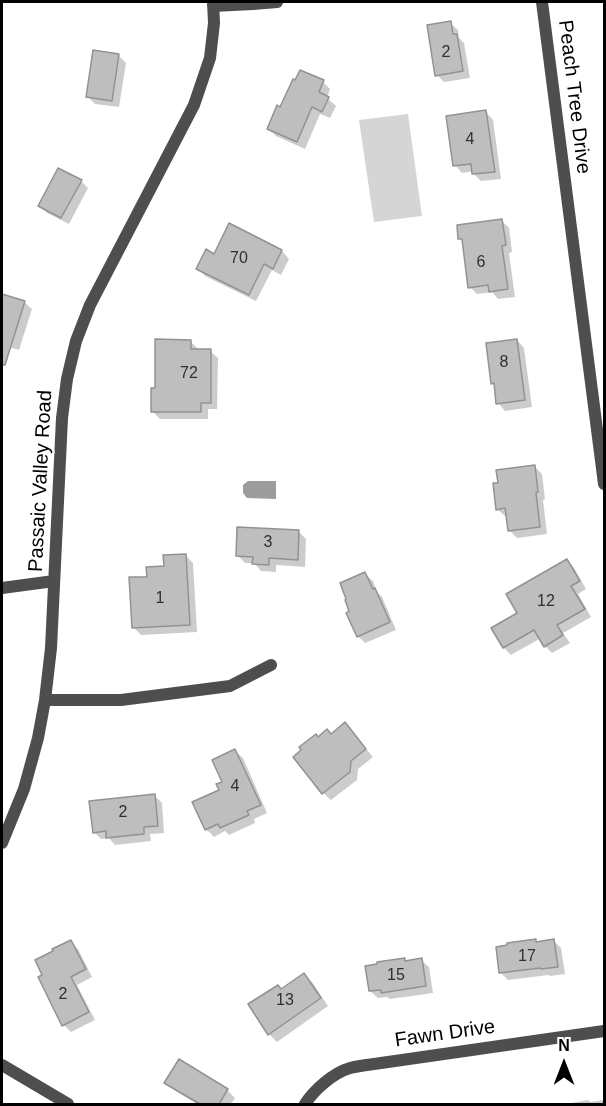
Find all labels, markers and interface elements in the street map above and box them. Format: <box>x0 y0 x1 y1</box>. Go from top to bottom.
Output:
street label: Peach Tree Drive <box>553 19 595 175</box>
house number: 2 <box>442 43 450 63</box>
house number: 4 <box>466 130 474 150</box>
house number: 70 <box>230 249 248 269</box>
house number: 6 <box>477 253 485 273</box>
house number: 8 <box>500 353 508 373</box>
house number: 72 <box>180 364 198 384</box>
street label: Passaic Valley Road <box>24 390 58 572</box>
house number: 3 <box>264 533 272 553</box>
house number: 1 <box>156 589 164 609</box>
house number: 12 <box>537 592 555 612</box>
house number: 4 <box>231 777 239 797</box>
house number: 2 <box>119 803 127 823</box>
house number: 17 <box>518 947 536 967</box>
house number: 15 <box>387 966 405 986</box>
house number: 2 <box>59 985 67 1005</box>
house number: 13 <box>276 991 294 1011</box>
street label: Fawn Drive <box>393 1015 497 1053</box>
north arrow <box>534 1034 594 1094</box>
text: N <box>558 1037 570 1054</box>

